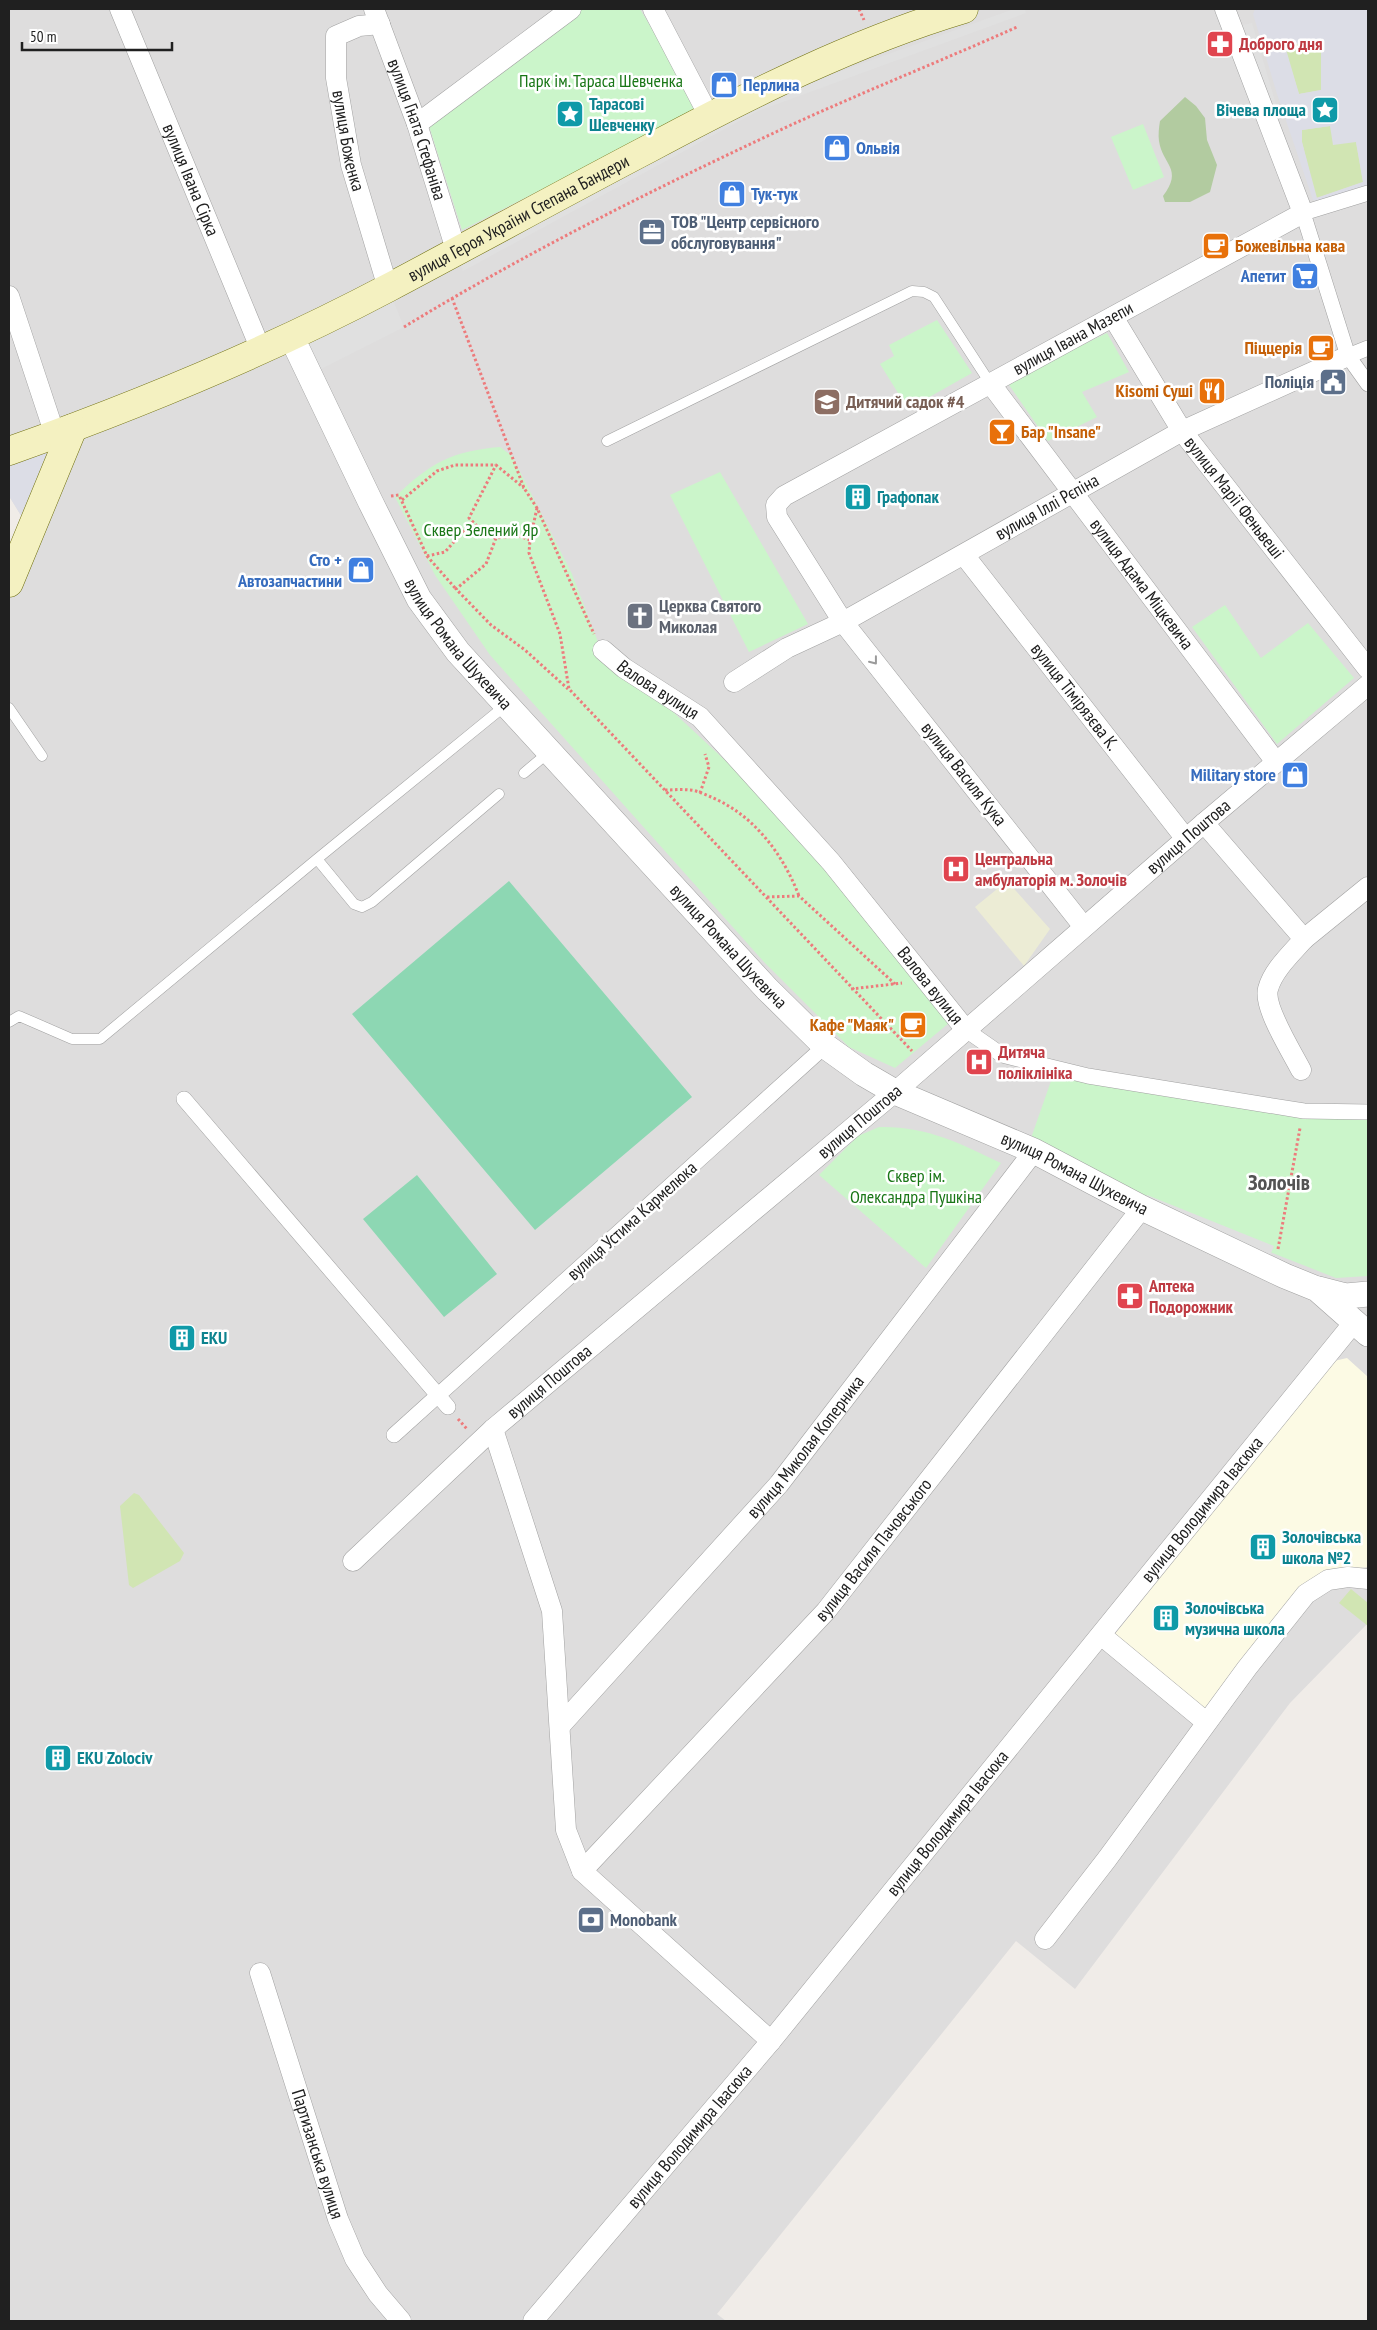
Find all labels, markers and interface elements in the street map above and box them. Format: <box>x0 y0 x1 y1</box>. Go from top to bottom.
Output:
scale bar <box>22 20 172 52</box>
text: 50 m <box>30 27 56 46</box>
pharmacy icon: Доброго дня <box>1205 29 1235 59</box>
place label: Доброго дня <box>1239 32 1323 55</box>
street label: вулиця Гната Стефаніва <box>383 55 452 203</box>
park label: Парк ім. Тараса Шевченка <box>519 69 683 92</box>
shop icon: Перлина <box>709 70 739 100</box>
place label: Перлина <box>743 73 800 96</box>
street label: вулиця Боженка <box>327 88 370 194</box>
place label: Тарасові Шевченку <box>589 92 655 136</box>
place icon: Вічева площа <box>1310 95 1340 125</box>
place label: Вічева площа <box>1216 98 1306 121</box>
place icon: Тарасові Шевченку <box>555 99 585 129</box>
street label: вулиця Івана Сірка <box>158 120 225 239</box>
shop icon: Ольвія <box>822 133 852 163</box>
place label: Ольвія <box>856 136 900 159</box>
street label: вулиця Героя України Степана Бандери <box>404 149 633 286</box>
shop icon: Тук-тук <box>717 179 747 209</box>
place label: Тук-тук <box>751 182 798 205</box>
place label: ТОВ "Центр сервісного обслуговування" <box>671 210 819 254</box>
office icon: ТОВ "Центр сервісного обслуговування" <box>637 217 667 247</box>
cafe icon: Божевільна кава <box>1201 231 1231 261</box>
place label: Божевільна кава <box>1235 234 1345 257</box>
supermarket icon: Апетит <box>1290 261 1320 291</box>
place label: Апетит <box>1240 264 1287 287</box>
street label: вулиця Івана Мазепи <box>1009 296 1137 380</box>
cafe icon: Піццерія <box>1306 333 1336 363</box>
place label: Піццерія <box>1244 336 1302 359</box>
public building icon: Поліція <box>1318 367 1348 397</box>
place label: Поліція <box>1265 370 1314 393</box>
restaurant icon: Kisomi Суші <box>1197 376 1227 406</box>
place label: Kisomi Суші <box>1115 379 1193 402</box>
school or university icon: Дитячий садок #4 <box>812 387 842 417</box>
place label: Дитячий садок #4 <box>846 390 965 413</box>
bar icon: Бар "Insane" <box>987 417 1017 447</box>
place label: Бар "Insane" <box>1021 420 1101 443</box>
street label: вулиця Марії Феньвеші <box>1180 432 1290 563</box>
street label: вулиця Іллі Рєпіна <box>991 468 1103 545</box>
building icon: Графопак <box>843 482 873 512</box>
place label: Графопак <box>877 485 939 508</box>
street label: вулиця Адама Міцкевича <box>1085 514 1199 654</box>
park label: Сквер Зелений Яр <box>424 518 539 541</box>
place label: Сто + Автозапчастини <box>237 548 342 592</box>
shop icon: Сто + Автозапчастини <box>346 555 376 585</box>
street label: вулиця Романа Шухевича <box>400 574 517 715</box>
place label: Церква Святого Миколая <box>659 594 761 638</box>
church icon: Церква Святого Миколая <box>625 601 655 631</box>
street label: вулиця Тімірязєва К. <box>1026 638 1124 755</box>
street label: Валова вулиця <box>612 655 704 724</box>
one-way arrow <box>868 655 877 664</box>
street label: вулиця Василя Кука <box>917 717 1012 830</box>
shop icon: Military store <box>1280 760 1310 790</box>
place label: Military store <box>1191 763 1276 786</box>
street label: вулиця Поштова <box>1141 794 1235 879</box>
place label: Центральна амбулаторія м. Золочів <box>975 847 1127 891</box>
hospital icon: Центральна амбулаторія м. Золочів <box>941 854 971 884</box>
street label: вулиця Романа Шухевича <box>665 879 792 1013</box>
street label: Валова вулиця <box>893 942 969 1029</box>
cafe icon: Кафе "Маяк" <box>898 1010 928 1040</box>
place label: Кафе "Маяк" <box>810 1013 894 1036</box>
place label: Дитяча поліклініка <box>998 1040 1072 1084</box>
hospital icon: Дитяча поліклініка <box>964 1047 994 1077</box>
street label: вулиця Поштова <box>812 1079 907 1163</box>
street label: вулиця Романа Шухевича <box>998 1126 1152 1220</box>
street label: вулиця Устима Кармелюка <box>562 1156 701 1285</box>
park label: Сквер ім. Олександра Пушкіна <box>850 1164 982 1208</box>
district label: Золочів <box>1248 1168 1310 1196</box>
place label: Аптека Подорожник <box>1148 1274 1234 1318</box>
pharmacy icon: Аптека Подорожник <box>1115 1281 1145 1311</box>
building icon: EKU <box>167 1323 197 1353</box>
place label: EKU <box>201 1326 227 1349</box>
street label: вулиця Поштова <box>502 1339 596 1423</box>
street label: вулиця Миколая Коперника <box>742 1371 869 1523</box>
street label: вулиця Володимира Івасюка <box>1136 1432 1268 1587</box>
street label: вулиця Василя Пачовського <box>810 1473 937 1626</box>
place label: Золочівська школа №2 <box>1282 1525 1361 1569</box>
building icon: Золочівська школа №2 <box>1248 1532 1278 1562</box>
place label: Золочівська музична школа <box>1185 1596 1285 1640</box>
building icon: Золочівська музична школа <box>1151 1603 1181 1633</box>
building icon: EKU Zolociv <box>43 1743 73 1773</box>
street label: вулиця Володимира Івасюка <box>881 1745 1013 1900</box>
place label: EKU Zolociv <box>77 1746 153 1769</box>
bank icon: Monobank <box>576 1905 606 1935</box>
place label: Monobank <box>610 1908 678 1931</box>
street label: вулиця Володимира Івасюка <box>622 2060 757 2213</box>
street label: Партизанська вулиця <box>287 2086 349 2222</box>

